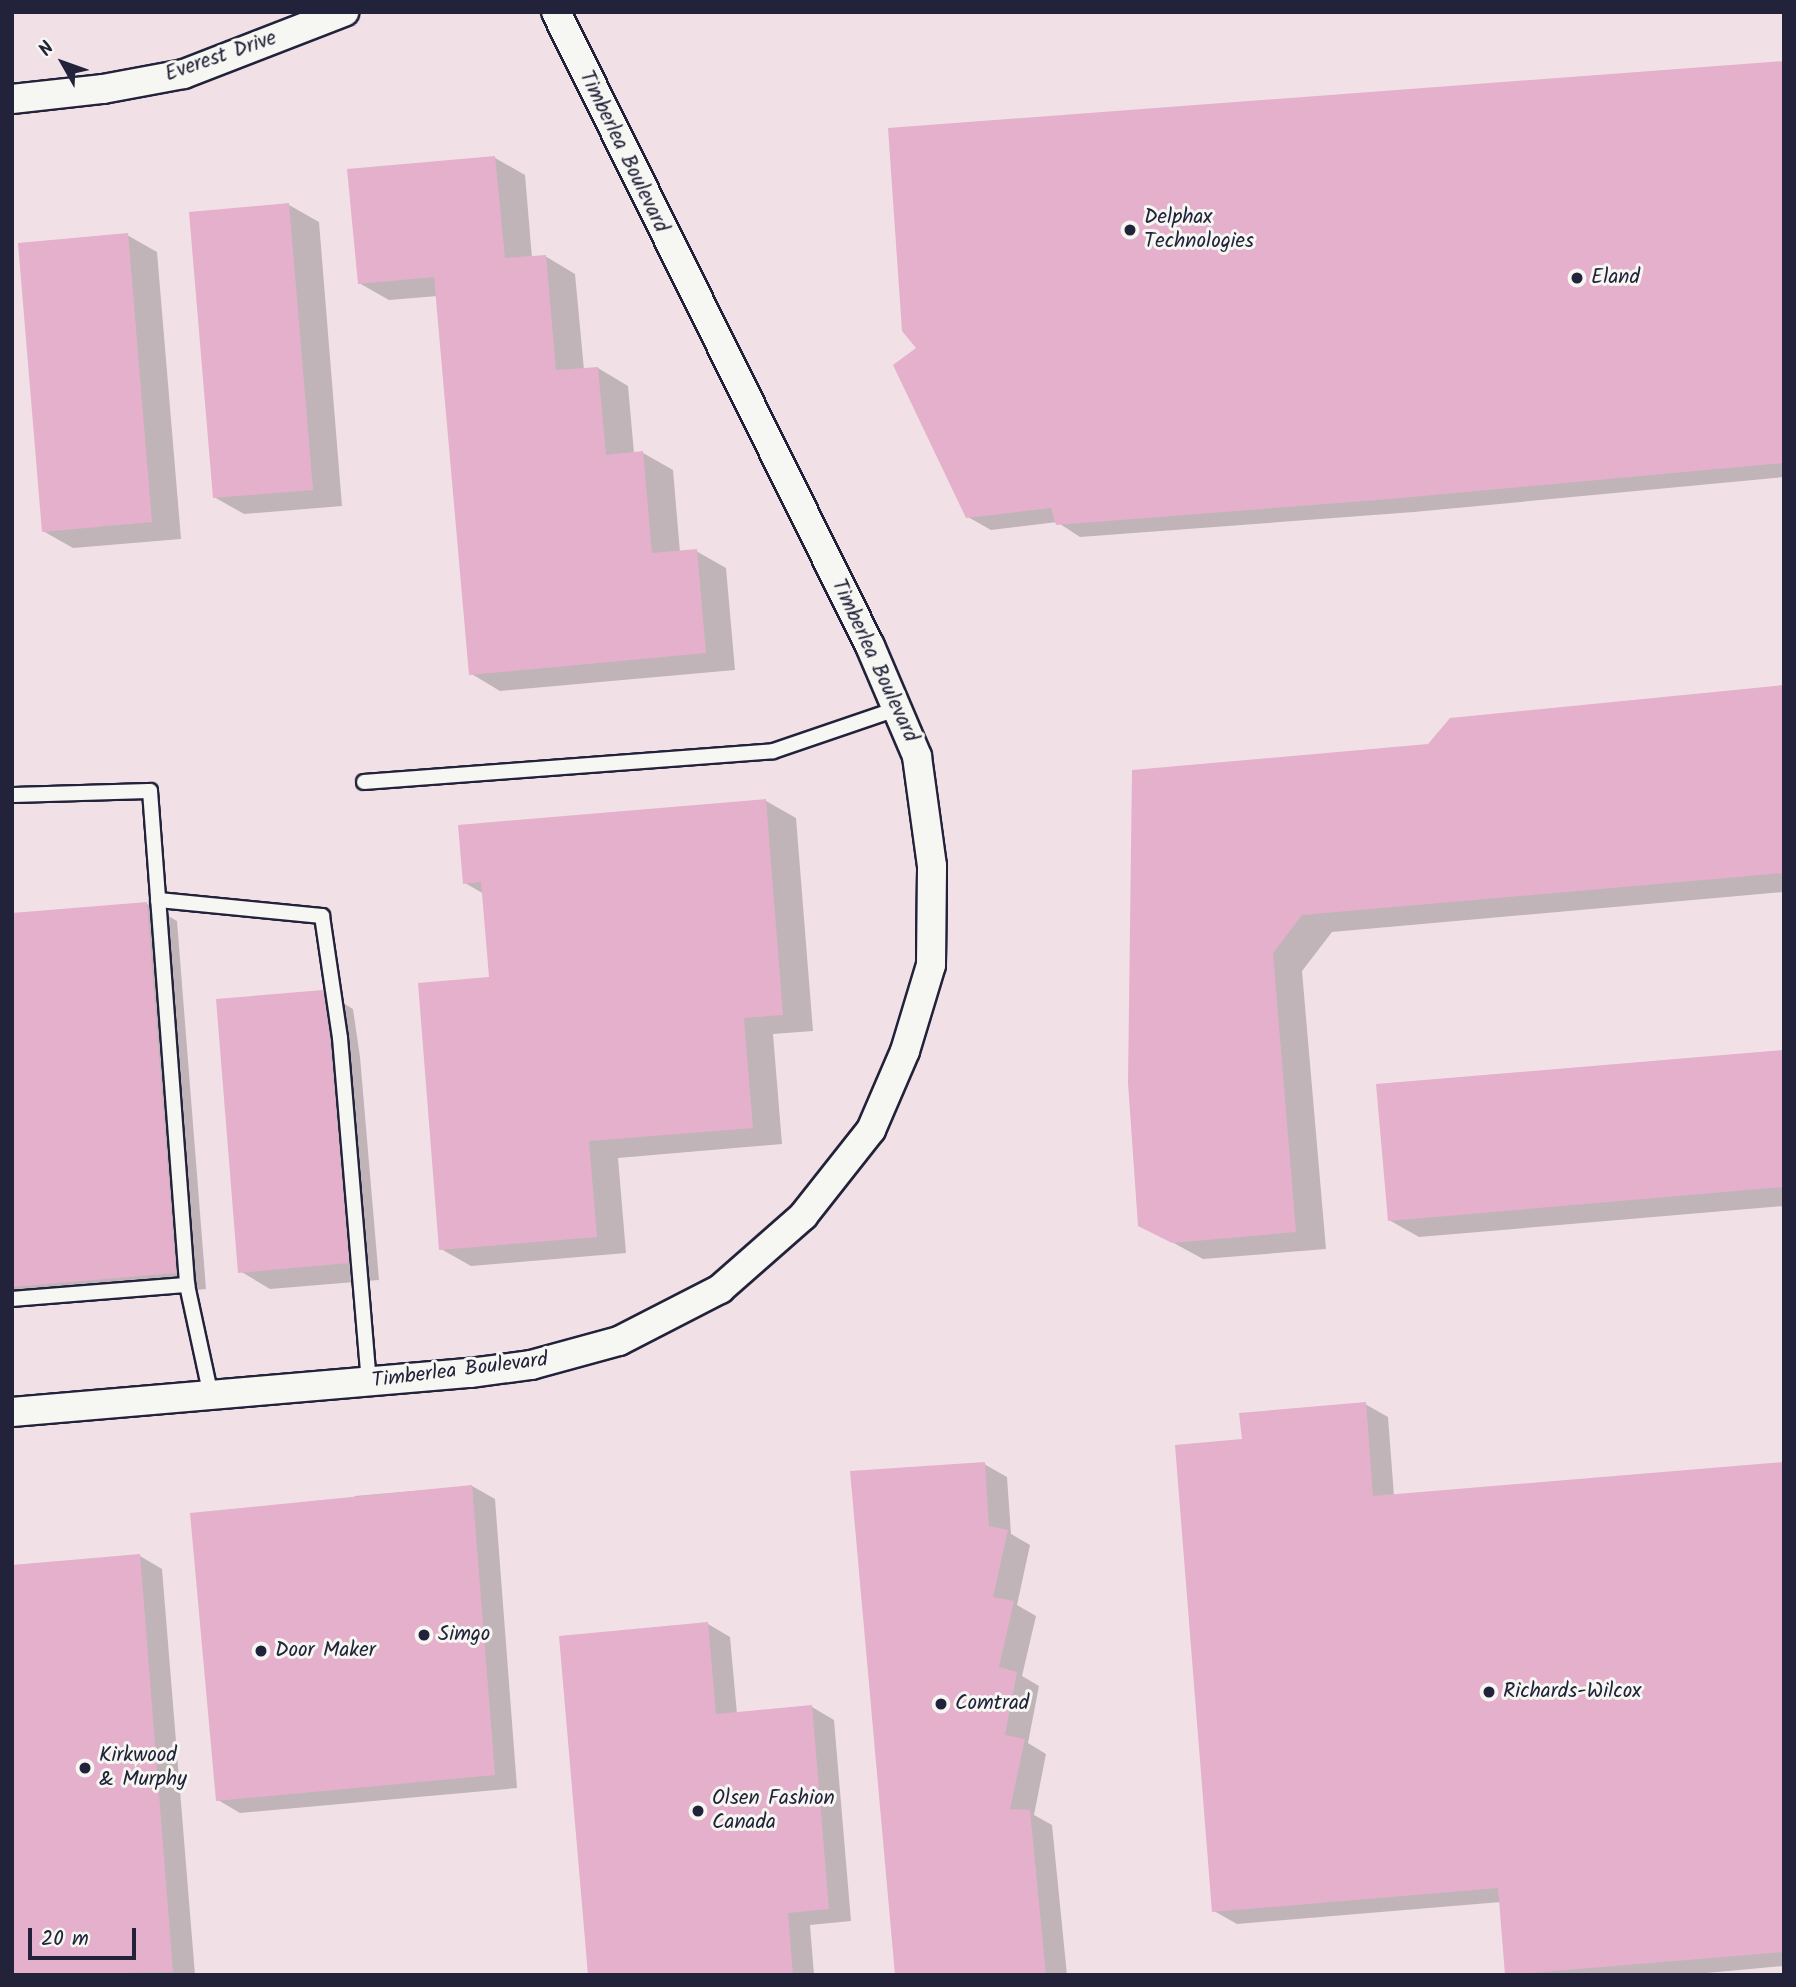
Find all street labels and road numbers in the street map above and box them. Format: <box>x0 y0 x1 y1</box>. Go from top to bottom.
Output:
street label: Everest Drive <box>162 26 280 88</box>
street label: Timberlea Boulevard <box>573 67 673 237</box>
street label: Timberlea Boulevard <box>825 575 923 747</box>
street label: Timberlea Boulevard <box>371 1348 549 1394</box>

